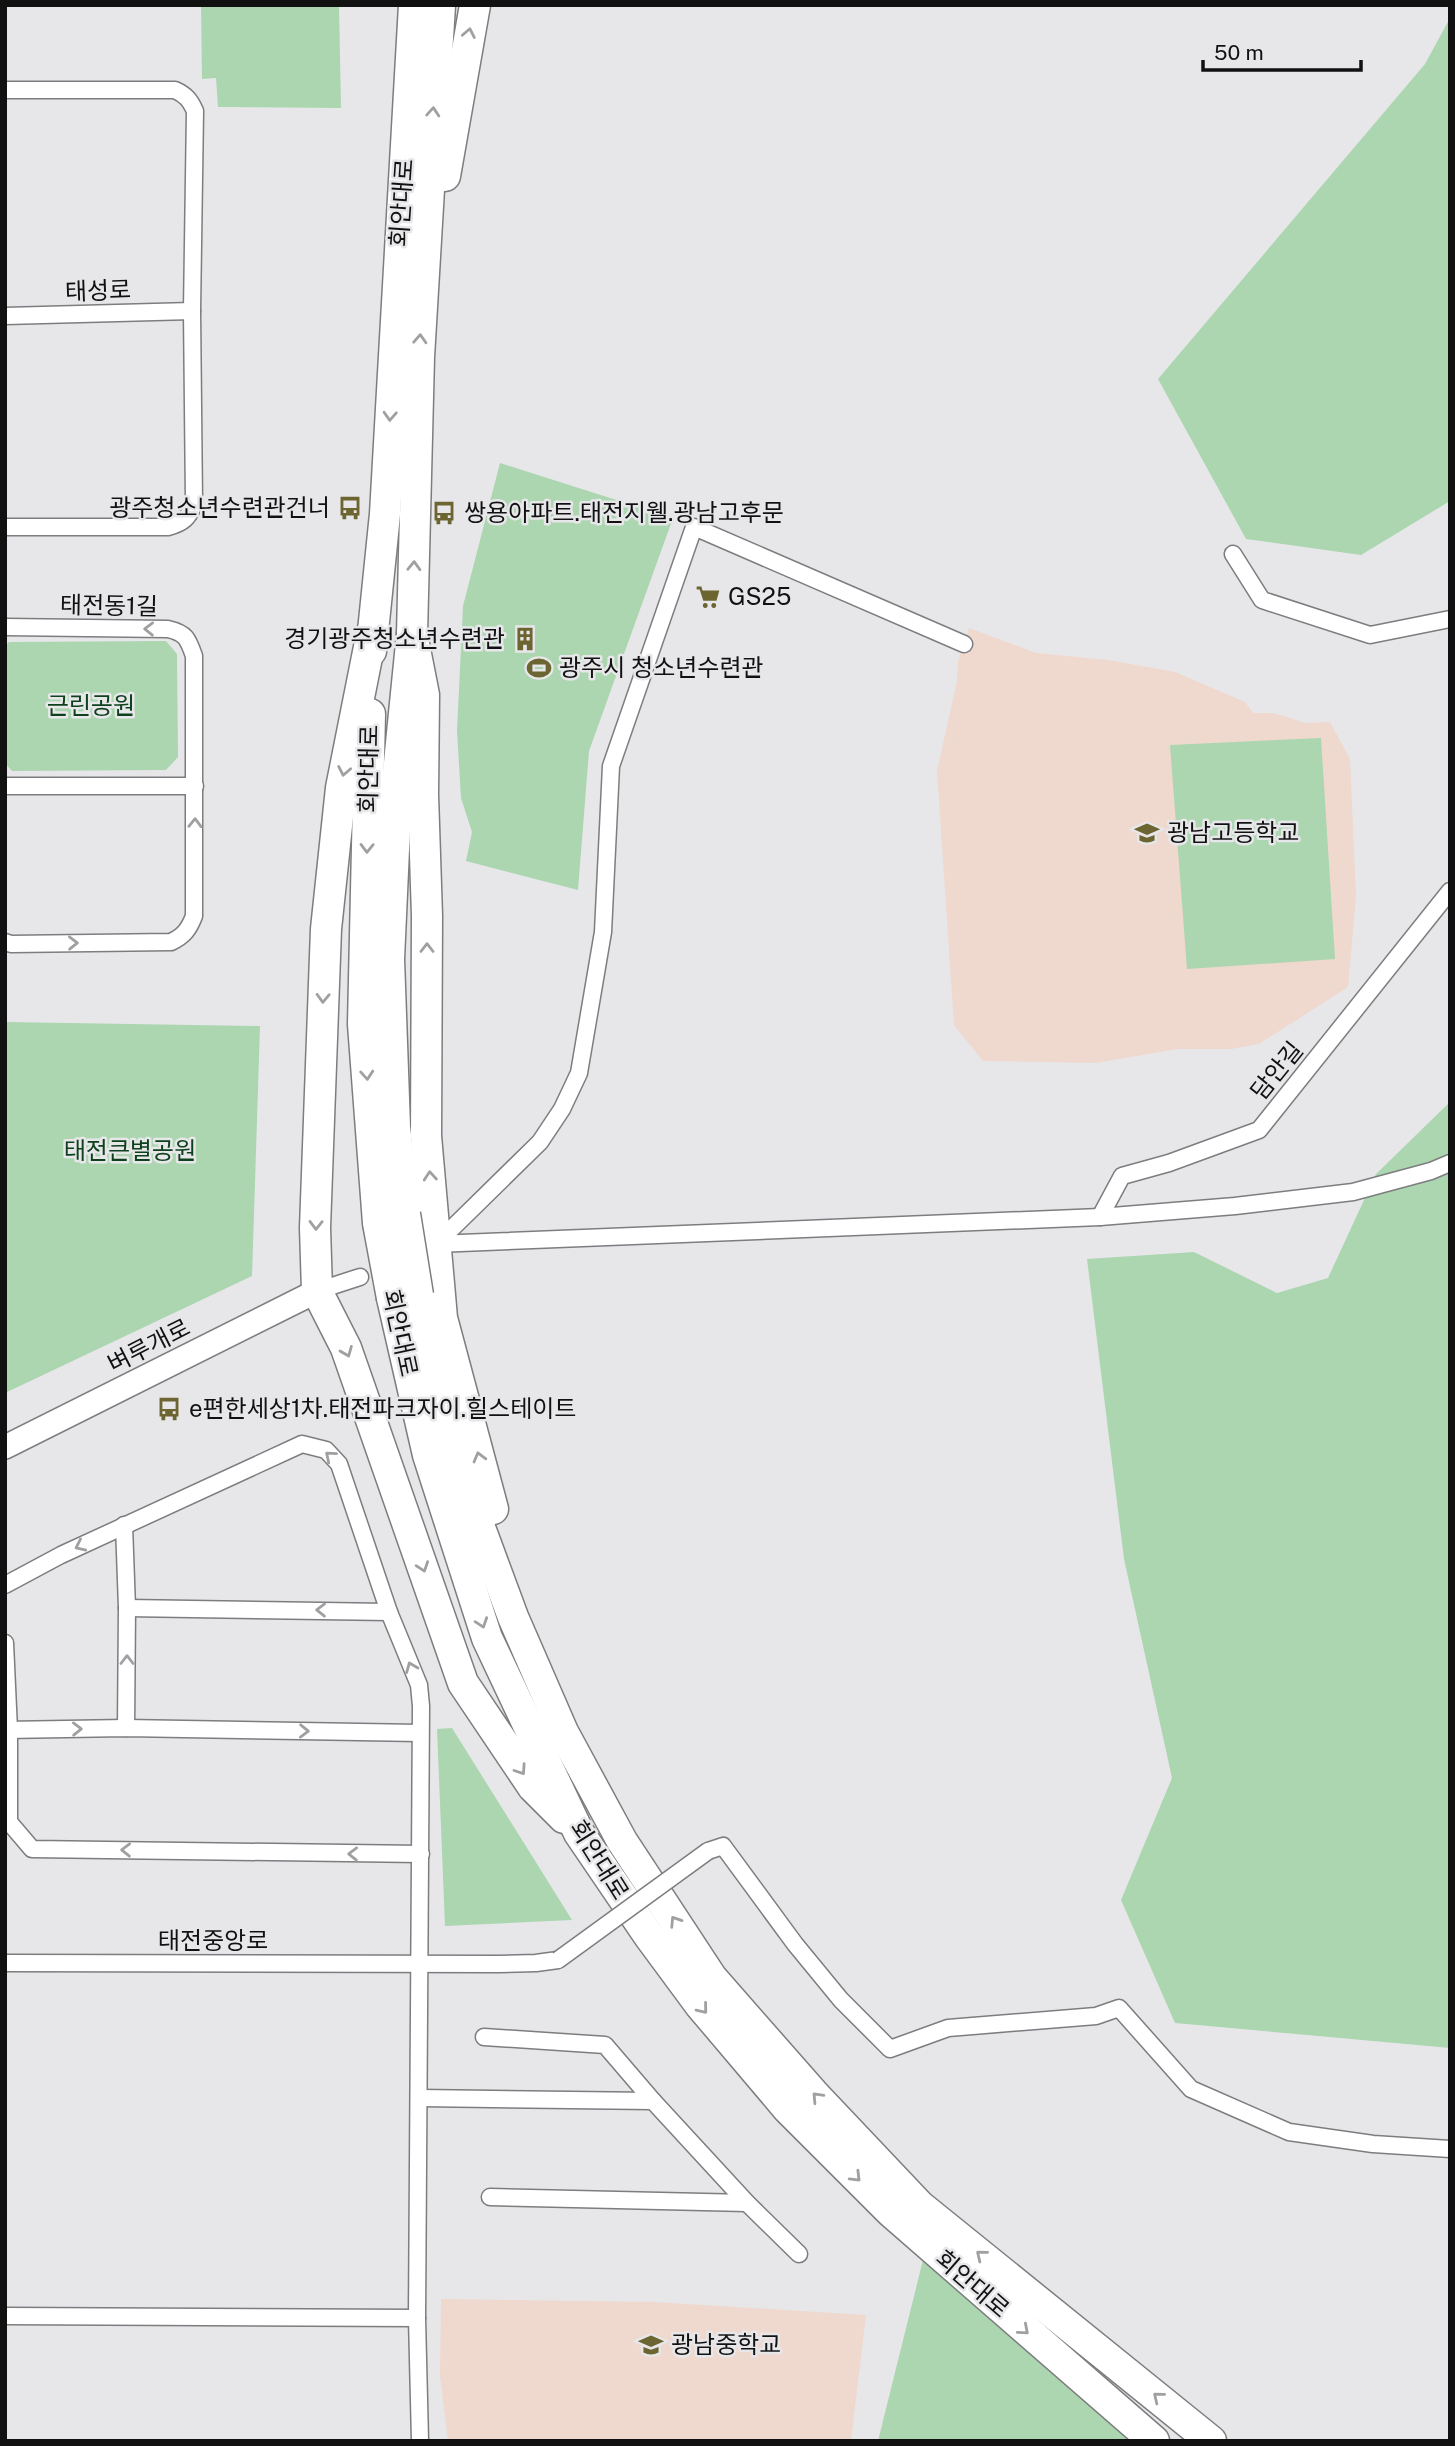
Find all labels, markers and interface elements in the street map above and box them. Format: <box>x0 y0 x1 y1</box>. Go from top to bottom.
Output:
one-way arrow <box>461 27 476 39</box>
scale bar <box>1203 28 1360 72</box>
text: 50 m <box>1214 40 1264 65</box>
one-way arrow <box>425 106 440 117</box>
street label: 회안대로 <box>384 158 418 248</box>
street label: 태성로 <box>64 275 132 305</box>
one-way arrow <box>413 333 428 344</box>
one-way arrow <box>382 411 397 422</box>
place label: 광주청소년수련관건너 <box>109 493 330 521</box>
bus stop icon: 광주청소년수련관건너 <box>336 494 364 522</box>
place label: 쌍용아파트.태전지웰.광남고후문 <box>464 498 784 526</box>
bus stop icon: 쌍용아파트.태전지웰.광남고후문 <box>430 499 458 527</box>
one-way arrow <box>406 560 422 571</box>
place label: GS25 <box>728 582 791 610</box>
supermarket icon: GS25 <box>694 583 722 611</box>
street label: 태전동1길 <box>60 590 158 620</box>
one-way arrow <box>143 621 154 637</box>
place label: 경기광주청소년수련관 <box>284 624 505 652</box>
building icon: 경기광주청소년수련관 <box>511 625 539 653</box>
place label: 광주시 청소년수련관 <box>559 653 764 681</box>
sports icon: 광주시 청소년수련관 <box>525 654 553 682</box>
park label: 근린공원 <box>47 691 135 719</box>
street label: 회안대로 <box>353 725 383 813</box>
one-way arrow <box>338 765 353 777</box>
one-way arrow <box>187 817 203 828</box>
place label: 광남고등학교 <box>1167 818 1299 846</box>
school or university icon: 광남고등학교 <box>1133 819 1161 847</box>
one-way arrow <box>359 843 375 853</box>
one-way arrow <box>68 935 79 951</box>
one-way arrow <box>419 943 435 953</box>
one-way arrow <box>316 992 331 1003</box>
street label: 담안길 <box>1244 1036 1308 1105</box>
one-way arrow <box>359 1070 374 1081</box>
park label: 태전큰별공원 <box>64 1136 196 1164</box>
one-way arrow <box>422 1170 437 1181</box>
one-way arrow <box>308 1220 324 1231</box>
street label: 회안대로 <box>378 1287 424 1379</box>
street label: 벼루개로 <box>103 1313 194 1378</box>
one-way arrow <box>338 1346 352 1358</box>
place label: e편한세상1차.태전파크자이.힐스테이트 <box>189 1394 576 1422</box>
bus stop icon: e편한세상1차.태전파크자이.힐스테이트 <box>155 1395 183 1423</box>
one-way arrow <box>473 1451 487 1463</box>
one-way arrow <box>325 1452 338 1465</box>
one-way arrow <box>75 1538 87 1552</box>
one-way arrow <box>415 1560 429 1572</box>
one-way arrow <box>315 1602 326 1618</box>
one-way arrow <box>473 1617 488 1629</box>
one-way arrow <box>119 1654 135 1665</box>
one-way arrow <box>406 1661 420 1673</box>
one-way arrow <box>72 1721 83 1737</box>
one-way arrow <box>299 1724 310 1739</box>
one-way arrow <box>513 1762 525 1775</box>
street label: 회안대로 <box>565 1815 635 1904</box>
one-way arrow <box>120 1843 131 1858</box>
one-way arrow <box>347 1846 358 1861</box>
one-way arrow <box>670 1916 683 1929</box>
street label: 태전중앙로 <box>158 1926 268 1954</box>
one-way arrow <box>695 2001 708 2013</box>
one-way arrow <box>813 2092 826 2105</box>
one-way arrow <box>848 2169 860 2181</box>
street label: 회안대로 <box>930 2244 1015 2323</box>
one-way arrow <box>976 2250 989 2263</box>
one-way arrow <box>1016 2322 1029 2334</box>
place label: 광남중학교 <box>671 2330 781 2358</box>
school or university icon: 광남중학교 <box>637 2331 665 2359</box>
one-way arrow <box>1154 2393 1166 2406</box>

